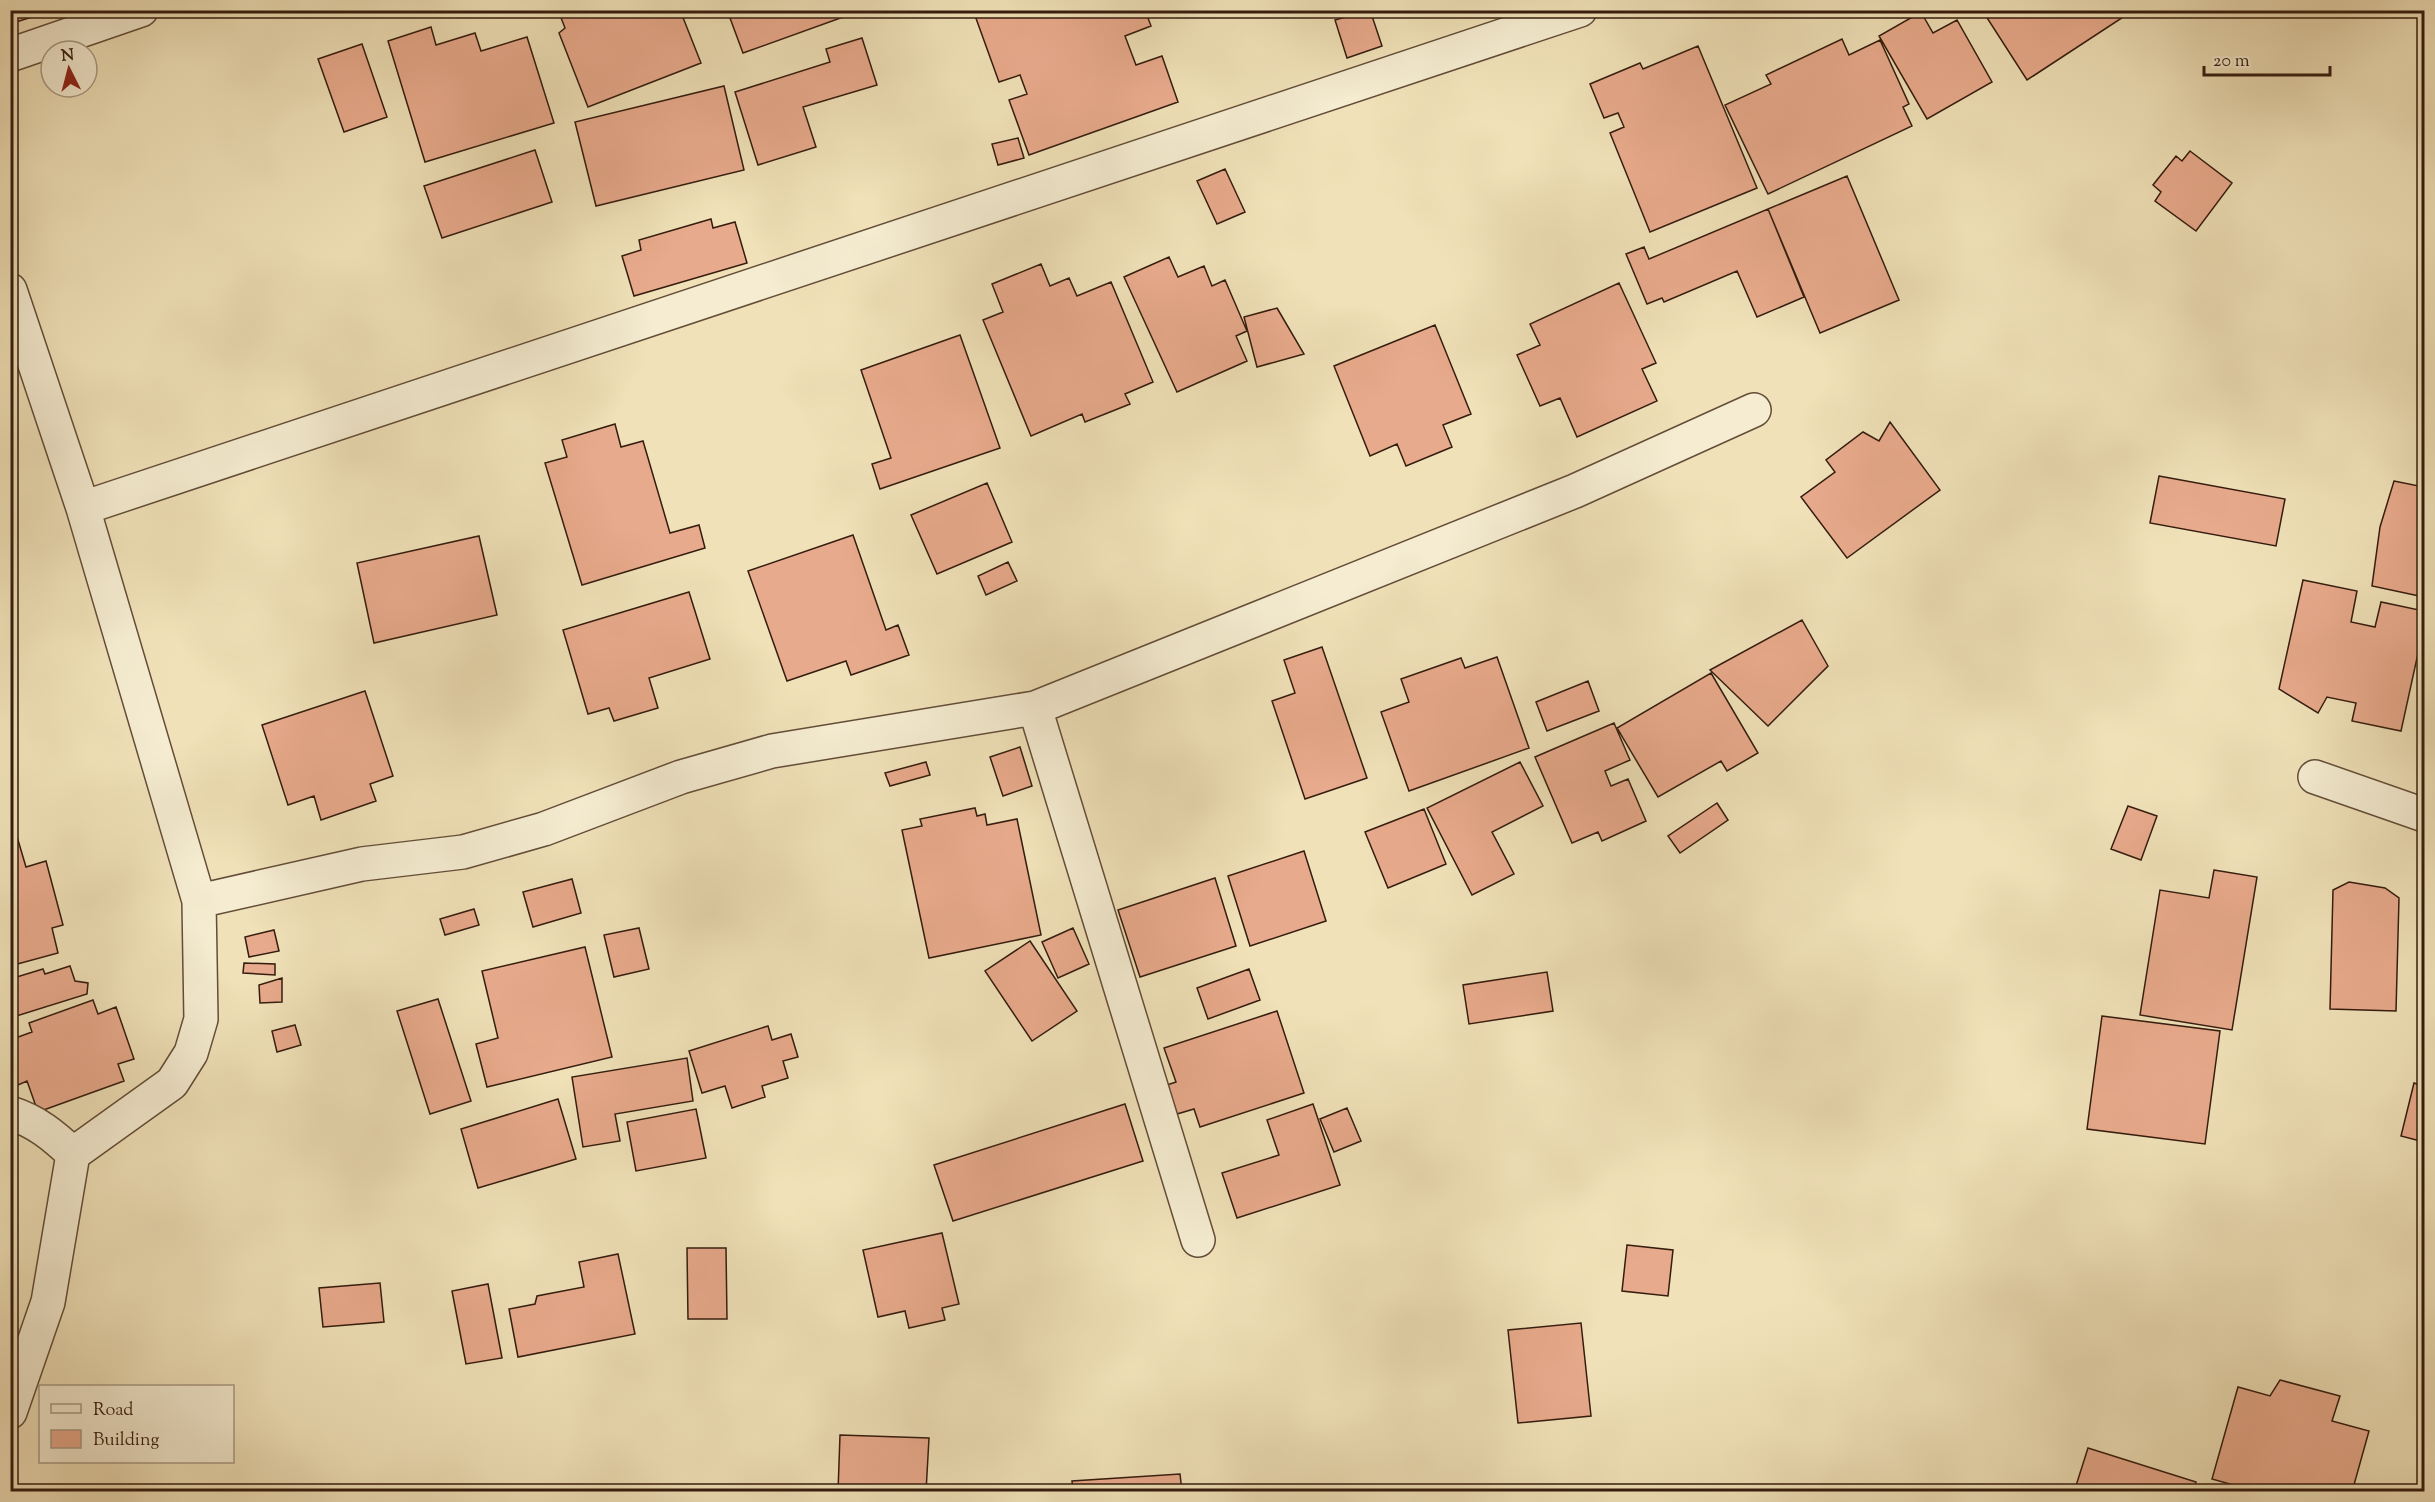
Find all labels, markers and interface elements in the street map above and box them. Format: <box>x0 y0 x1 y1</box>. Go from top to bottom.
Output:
north arrow <box>39 39 99 99</box>
scale bar <box>2204 39 2330 77</box>
text: N <box>60 44 75 69</box>
text: 20 m <box>2213 49 2250 75</box>
legend <box>39 1385 234 1463</box>
text: Road <box>93 1398 133 1424</box>
text: Building <box>93 1428 159 1454</box>

